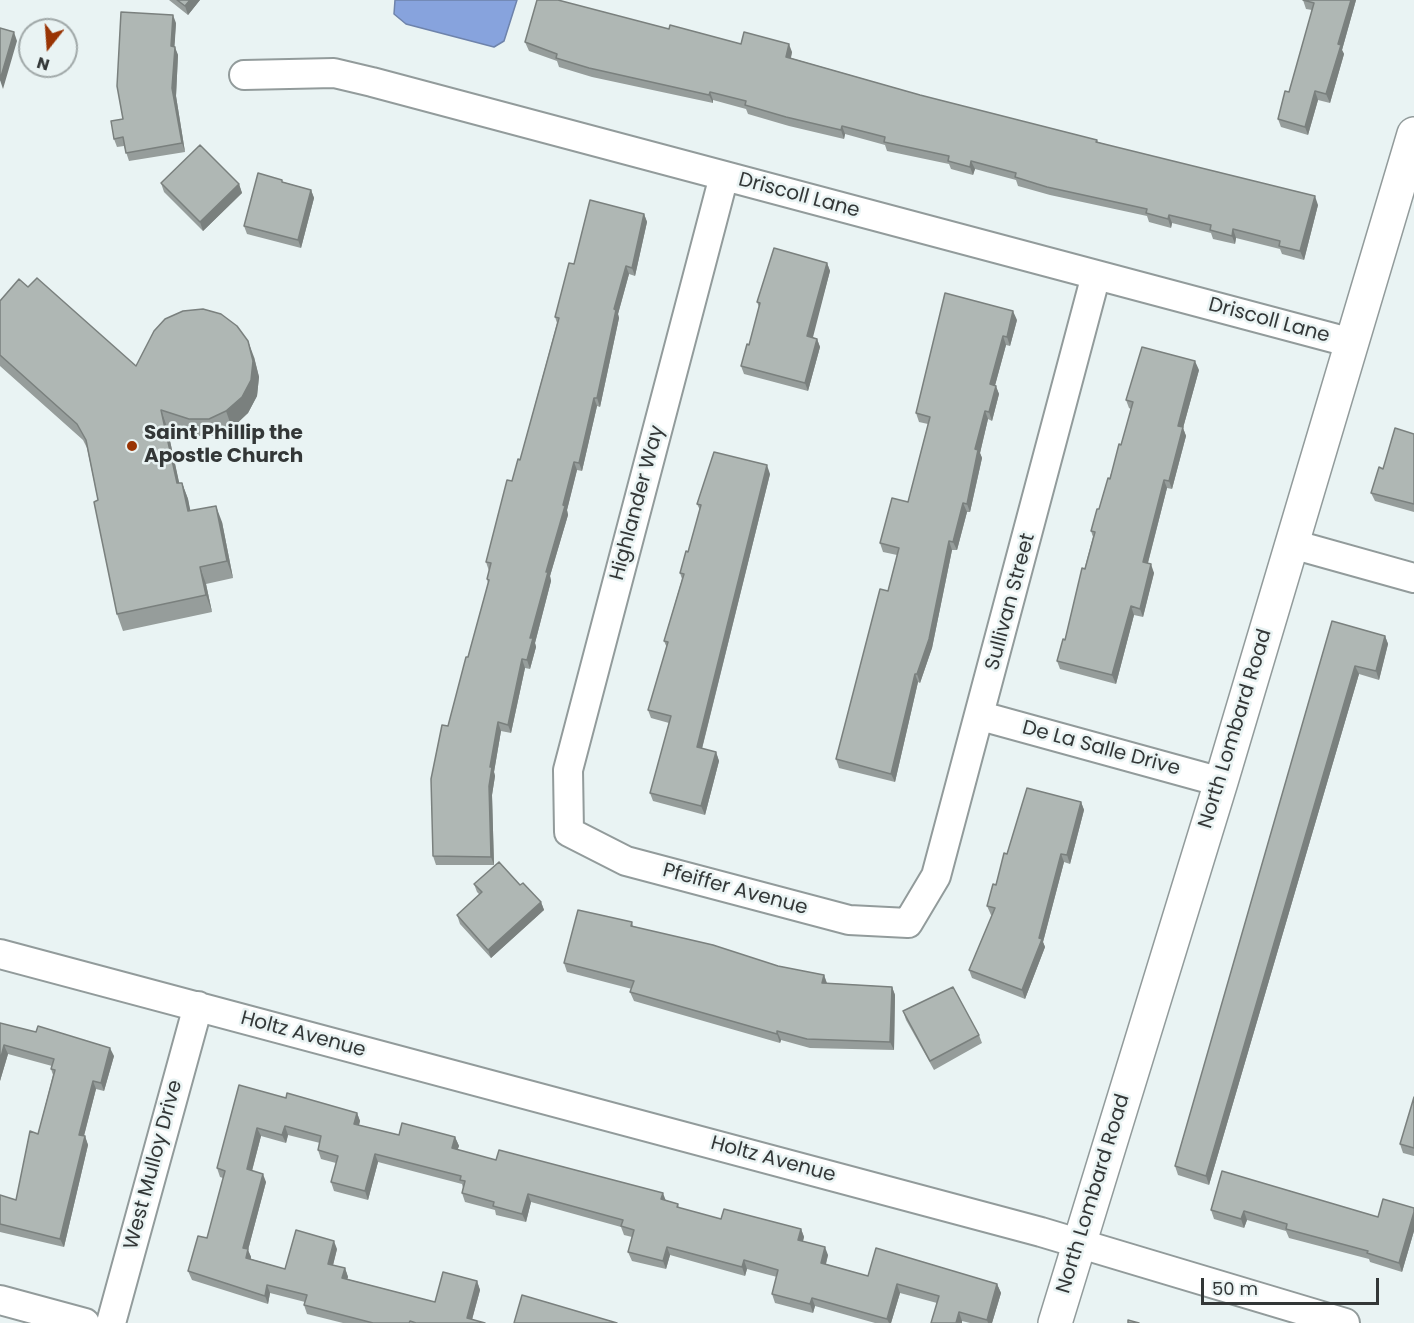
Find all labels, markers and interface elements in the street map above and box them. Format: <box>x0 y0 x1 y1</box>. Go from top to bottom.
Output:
north arrow <box>18 18 78 78</box>
text: N <box>34 51 52 77</box>
street label: Driscoll Lane <box>736 168 862 224</box>
street label: Driscoll Lane <box>1206 293 1332 349</box>
place label: Saint Phillip the Apostle Church <box>144 422 303 469</box>
street label: Highlander Way <box>606 423 670 583</box>
marker: Saint Phillip the Apostle Church <box>125 439 139 453</box>
street label: Sullivan Street <box>981 531 1041 673</box>
street label: North Lombard Road <box>1194 626 1278 832</box>
street label: De La Salle Drive <box>1019 716 1183 782</box>
street label: Pfeiffer Avenue <box>660 859 810 921</box>
street label: Holtz Avenue <box>238 1007 368 1063</box>
street label: West Mulloy Drive <box>120 1078 188 1252</box>
street label: North Lombard Road <box>1052 1091 1136 1297</box>
street label: Holtz Avenue <box>708 1132 838 1188</box>
scale bar <box>1204 1266 1382 1304</box>
text: 50 m <box>1212 1276 1258 1301</box>

